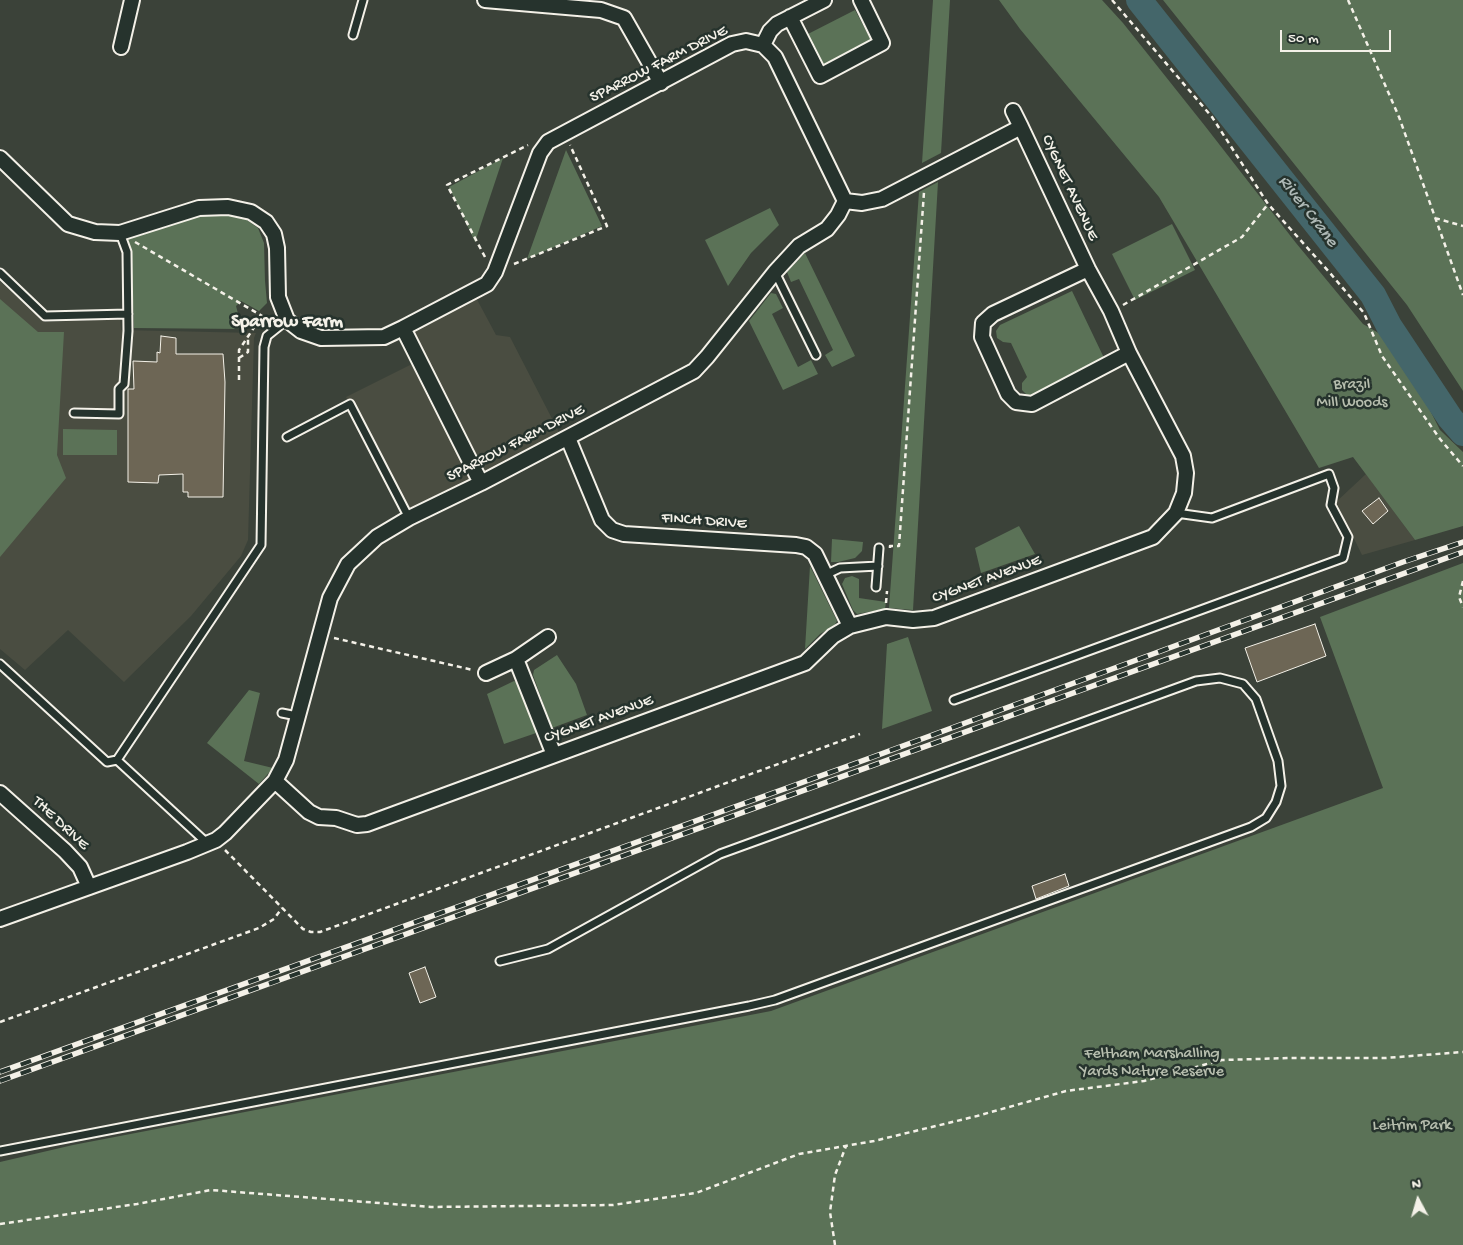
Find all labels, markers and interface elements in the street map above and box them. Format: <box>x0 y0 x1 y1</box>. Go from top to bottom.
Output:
scale bar <box>1283 20 1394 52</box>
street label: SPARROW FARM DRIVE <box>587 22 731 108</box>
text: 50 m <box>1288 30 1319 48</box>
street label: CYGNET AVENUE <box>1036 132 1102 244</box>
water label: River Crane <box>1272 172 1342 252</box>
district label: Sparrow Farm <box>231 312 343 334</box>
park label: Brazil Mill Woods <box>1317 376 1387 414</box>
street label: SPARROW FARM DRIVE <box>444 401 588 487</box>
street label: FINCH DRIVE <box>661 509 747 535</box>
street label: CYGNET AVENUE <box>930 551 1044 609</box>
street label: CYGNET AVENUE <box>542 691 656 749</box>
street label: THE DRIVE <box>28 793 92 855</box>
park label: Feltham Marshalling Yards Nature Reserve <box>1080 1045 1224 1083</box>
park label: Leitrim Park <box>1373 1117 1451 1137</box>
north arrow <box>1393 1175 1443 1225</box>
text: N <box>1411 1176 1422 1194</box>

